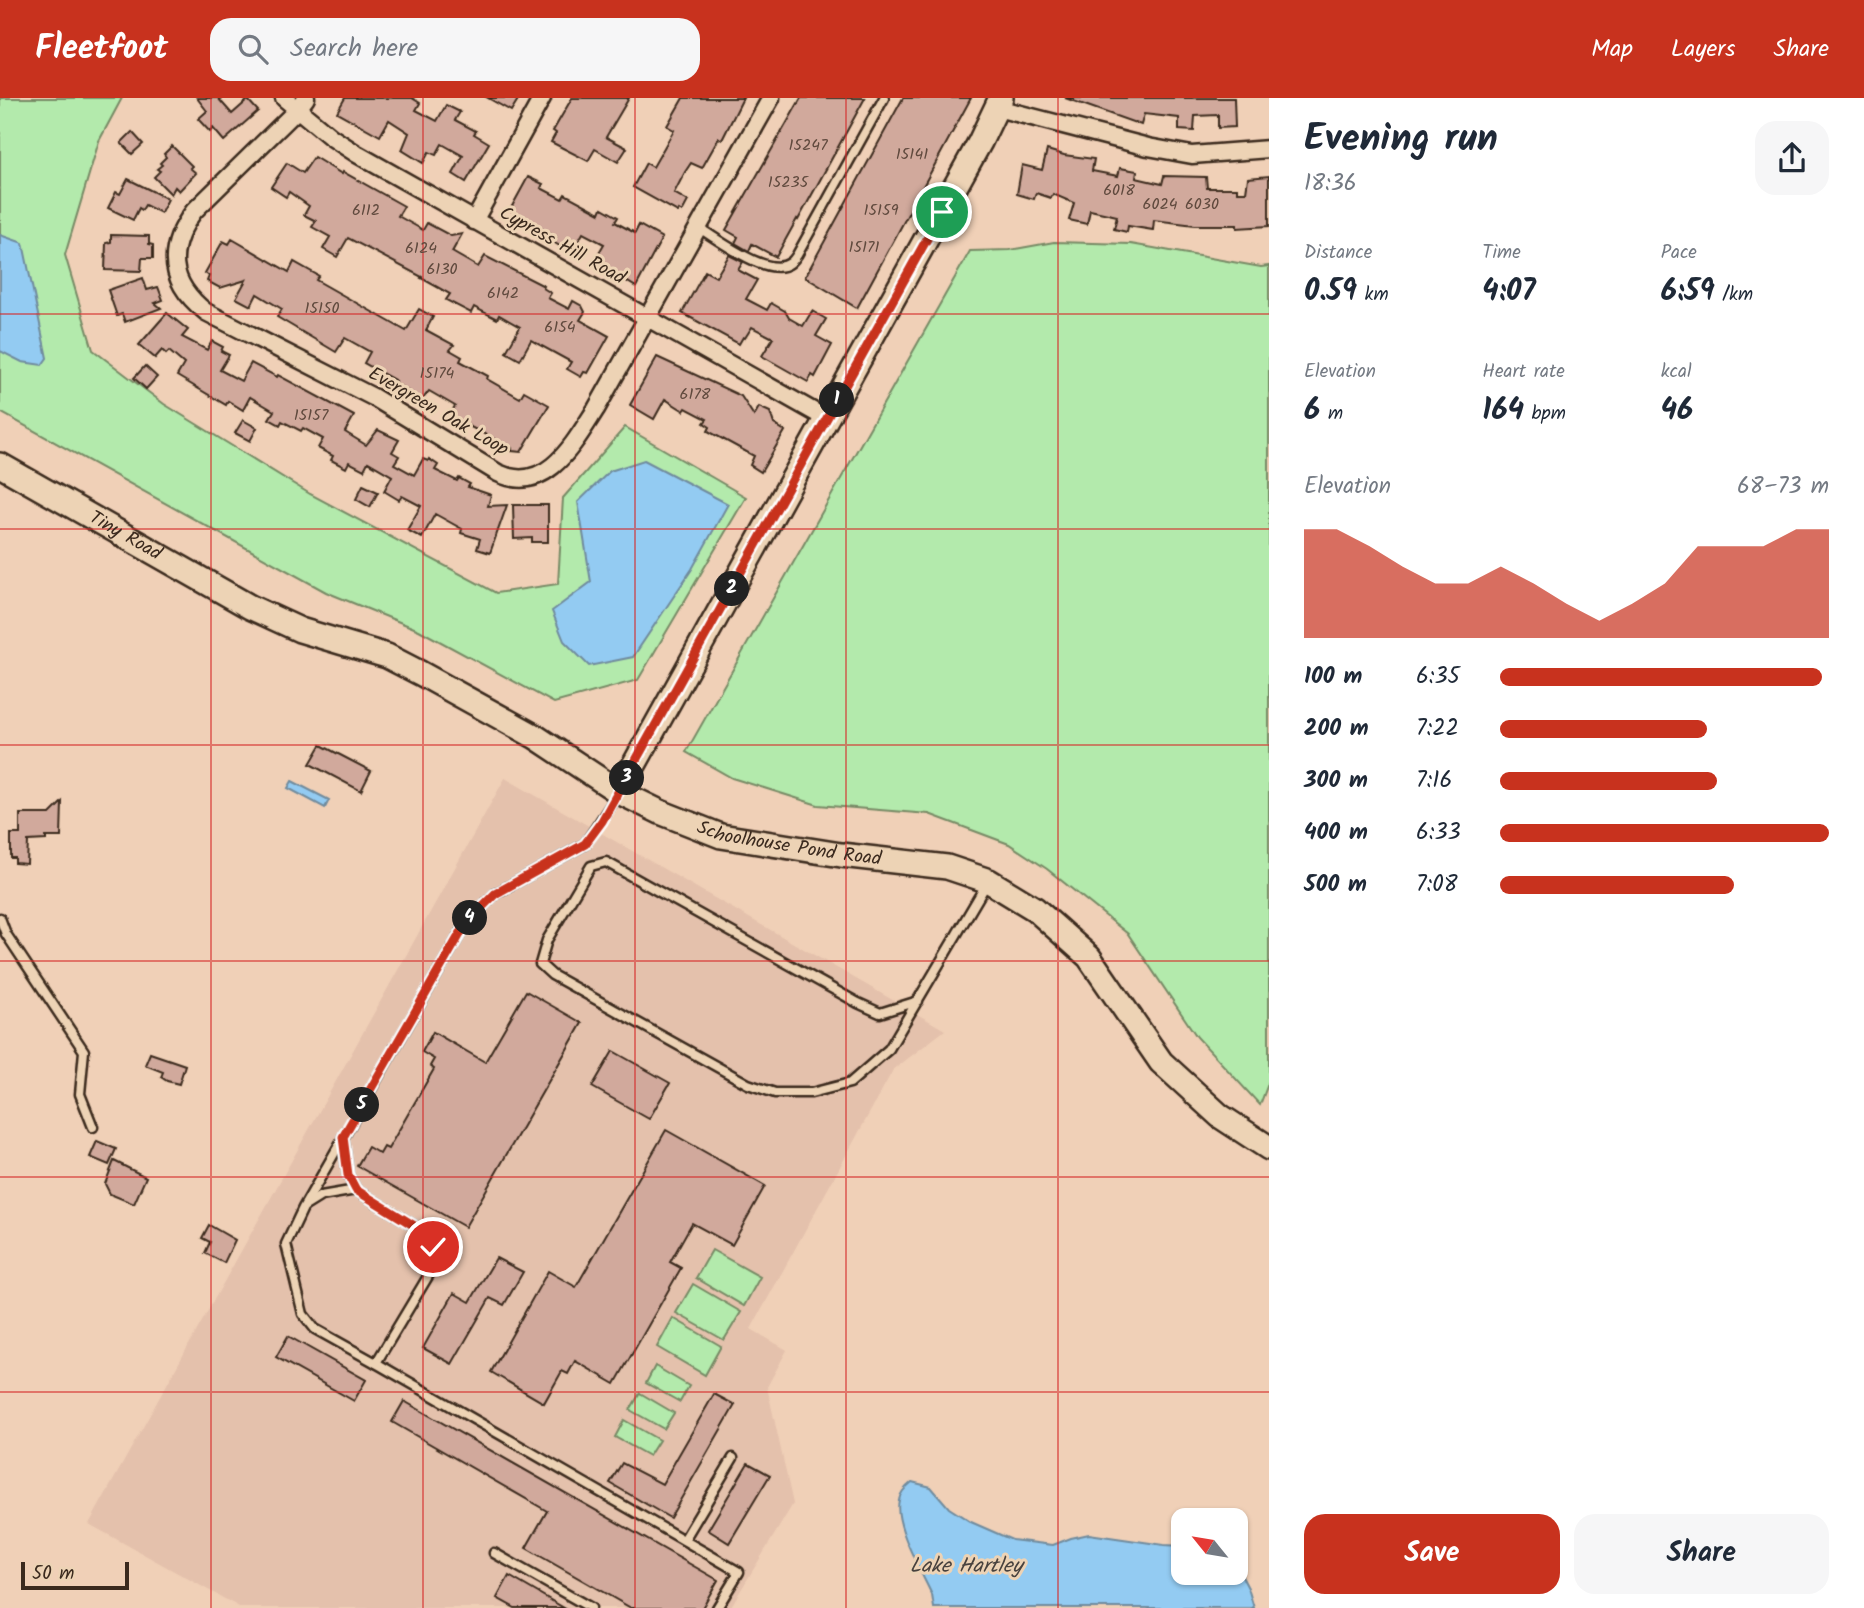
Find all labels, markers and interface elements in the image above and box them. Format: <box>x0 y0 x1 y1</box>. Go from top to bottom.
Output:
search box <box>210 18 700 81</box>
text: Fleetfoot <box>35 23 168 76</box>
text: Search here <box>290 28 418 70</box>
icon: search <box>234 30 272 68</box>
text: Map <box>1591 30 1633 69</box>
text: Layers <box>1671 30 1735 69</box>
text: Share <box>1773 30 1829 69</box>
text: Evening run <box>1304 110 1498 170</box>
button: share <box>1755 121 1829 195</box>
house number: 15247 <box>788 133 828 158</box>
house number: 15141 <box>896 142 928 167</box>
text: 18:36 <box>1304 166 1357 202</box>
house number: 15235 <box>768 170 810 195</box>
house number: 6018 <box>1103 178 1135 203</box>
pin <box>912 182 972 242</box>
house number: 6024 <box>1142 192 1178 217</box>
house number: 6030 <box>1185 192 1219 217</box>
icon: arrive <box>923 193 961 231</box>
house number: 6112 <box>352 198 380 223</box>
house number: 15159 <box>863 198 899 223</box>
street label: Cypress Hill Road <box>493 199 631 293</box>
house number: 15171 <box>848 235 880 260</box>
house number: 6124 <box>405 236 437 261</box>
text: Distance <box>1304 238 1372 268</box>
text: Time <box>1482 238 1521 268</box>
text: Pace <box>1661 238 1697 268</box>
house number: 6130 <box>426 257 458 282</box>
text: 0.59 <box>1304 268 1357 316</box>
text: 4:07 <box>1482 268 1536 316</box>
text: 6:59 <box>1661 268 1715 316</box>
text: km <box>1357 280 1389 310</box>
text: /km <box>1715 280 1753 310</box>
house number: 6142 <box>487 281 519 306</box>
house number: 15150 <box>304 296 340 321</box>
house number: 6154 <box>544 315 576 340</box>
text: Elevation <box>1304 357 1376 387</box>
text: Heart rate <box>1482 357 1565 387</box>
text: kcal <box>1661 357 1692 387</box>
street label: Evergreen Oak Loop <box>362 360 514 464</box>
house number: 15174 <box>420 361 455 386</box>
house number: 6178 <box>680 382 711 407</box>
pin: 1 <box>820 382 854 418</box>
text: 1 <box>834 384 839 414</box>
text: 6 <box>1304 387 1320 435</box>
text: 164 <box>1482 387 1524 435</box>
text: 46 <box>1661 387 1693 435</box>
text: m <box>1320 399 1343 429</box>
text: bpm <box>1524 399 1566 429</box>
house number: 15157 <box>294 403 329 428</box>
text: Elevation <box>1304 469 1391 505</box>
text: 68–73 m <box>1737 469 1829 505</box>
street label: Tiny Road <box>83 503 168 569</box>
pin: 2 <box>714 572 750 606</box>
text: 2 <box>726 573 737 603</box>
text: 100 m <box>1304 659 1362 695</box>
text: 6:35 <box>1416 659 1460 695</box>
text: 200 m <box>1304 711 1369 747</box>
text: 7:22 <box>1416 711 1459 747</box>
pin: 3 <box>610 760 644 796</box>
text: 3 <box>621 762 632 792</box>
text: 300 m <box>1304 763 1368 799</box>
text: 7:16 <box>1416 763 1452 799</box>
street label: Schoolhouse Pond Road <box>692 813 883 875</box>
text: 400 m <box>1304 815 1368 851</box>
text: 6:33 <box>1416 815 1461 851</box>
text: 500 m <box>1304 867 1367 903</box>
text: 7:08 <box>1416 867 1458 903</box>
pin: 4 <box>452 900 488 936</box>
text: 4 <box>464 902 475 932</box>
pin: 5 <box>344 1088 380 1122</box>
text: 5 <box>357 1089 366 1119</box>
pin <box>403 1217 463 1277</box>
icon: check <box>414 1228 452 1266</box>
north arrow <box>1171 1508 1248 1586</box>
map controls <box>1171 1508 1248 1585</box>
button: Save <box>1304 1514 1560 1594</box>
button: Share <box>1574 1514 1829 1594</box>
water label: Lake Hartley <box>910 1550 1025 1583</box>
scale bar <box>21 1559 130 1591</box>
text: 50 m <box>32 1559 74 1589</box>

